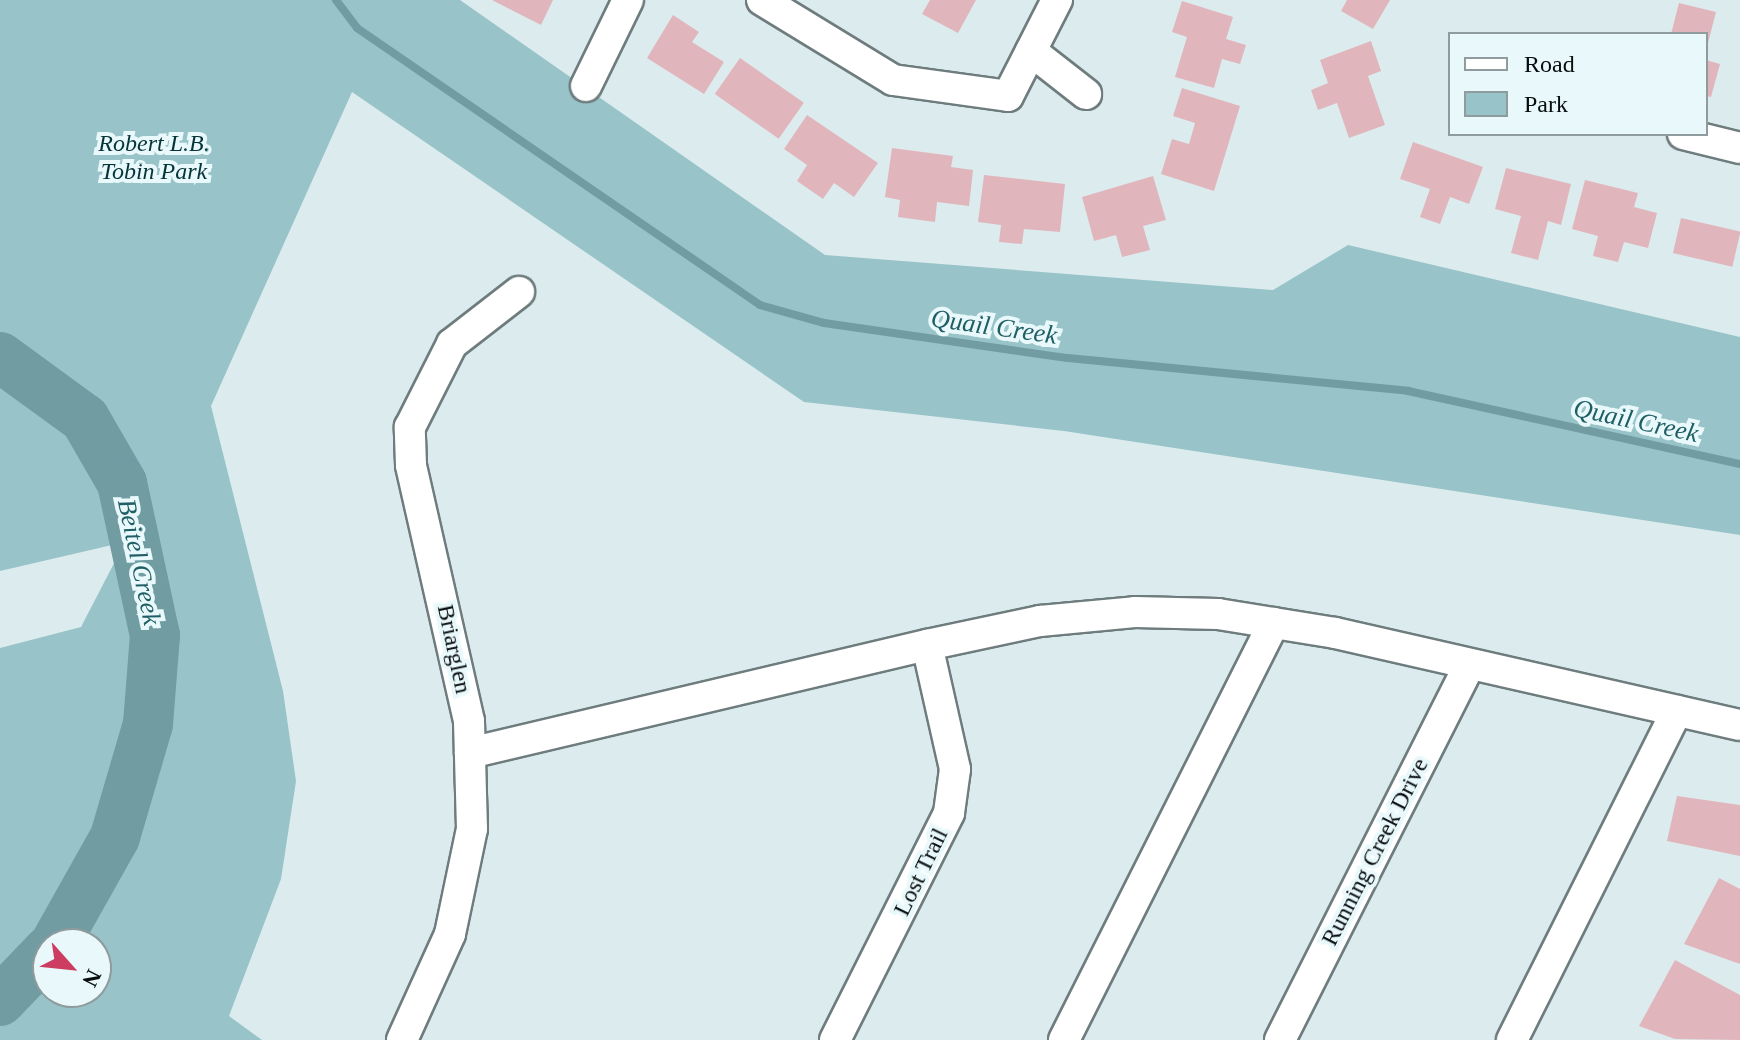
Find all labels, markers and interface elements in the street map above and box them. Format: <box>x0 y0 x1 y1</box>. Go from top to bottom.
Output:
legend <box>1448 32 1708 136</box>
text: Road <box>1524 51 1575 77</box>
text: Park <box>1524 91 1568 117</box>
park label: Robert L.B. Tobin Park <box>98 130 210 186</box>
water label: Quail Creek <box>929 303 1059 351</box>
water label: Quail Creek <box>1571 393 1701 449</box>
water label: Beitel Creek <box>110 496 168 628</box>
street label: Briarglen <box>431 602 477 696</box>
street label: Running Creek Drive <box>1315 753 1435 951</box>
street label: Lost Trail <box>887 823 955 921</box>
north arrow <box>32 928 112 1008</box>
text: N <box>77 965 107 991</box>

